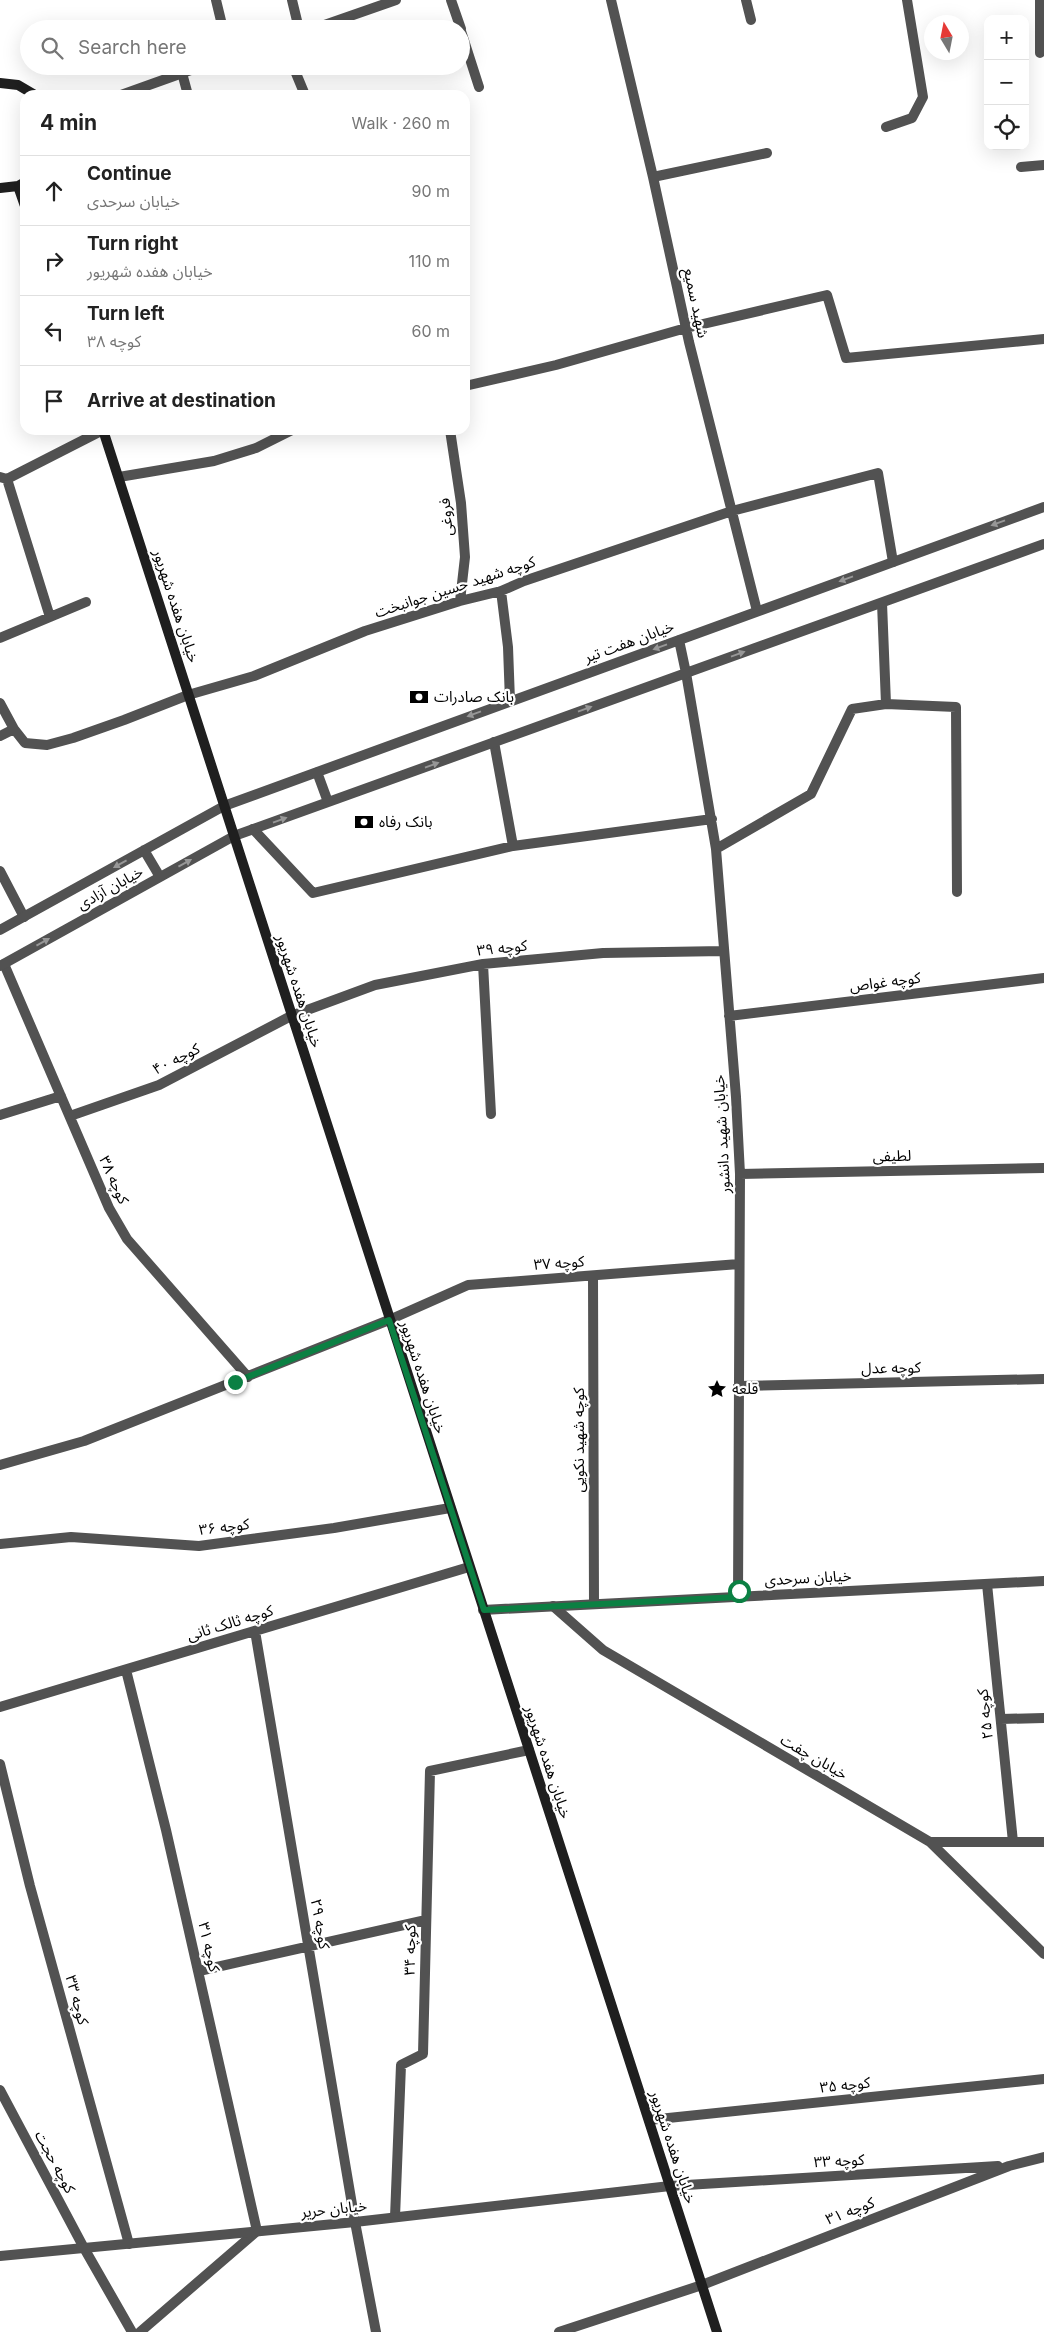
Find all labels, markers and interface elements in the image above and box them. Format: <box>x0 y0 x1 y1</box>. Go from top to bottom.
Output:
north arrow <box>924 15 969 60</box>
map controls <box>984 15 1029 150</box>
button: + <box>984 15 1029 60</box>
search box <box>20 20 470 75</box>
icon: search <box>38 34 66 62</box>
text: Search here <box>78 36 187 59</box>
button: − <box>984 60 1029 105</box>
button: locate <box>984 105 1029 150</box>
text: 4 min <box>40 110 97 135</box>
text: Walk · 260 m <box>352 113 450 133</box>
text: Continue <box>87 162 172 185</box>
icon: ahead <box>40 177 68 205</box>
text: 90 m <box>411 181 450 201</box>
text: خیابان سرحدی <box>87 191 180 211</box>
text: Turn right <box>87 232 178 255</box>
icon: right <box>40 247 68 275</box>
text: 110 m <box>408 251 450 271</box>
text: خیابان هفده شهریور <box>87 261 213 281</box>
street label: شهید سمیع <box>677 266 713 341</box>
text: Turn left <box>87 302 165 325</box>
icon: left <box>40 317 68 345</box>
text: 60 m <box>411 321 450 341</box>
text: کوچه ۳۸ <box>87 331 141 351</box>
icon: arrive <box>40 387 68 415</box>
text: Arrive at destination <box>87 389 276 412</box>
street label: فروغی <box>434 497 457 537</box>
one-way arrow <box>990 519 1005 527</box>
street label: خیابان هفده شهریور <box>149 546 204 665</box>
street label: کوچه شهید حسین جوانبخت <box>372 551 539 622</box>
one-way arrow <box>838 576 853 583</box>
street label: خیابان هفت تیر <box>580 616 677 667</box>
one-way arrow <box>652 643 667 651</box>
one-way arrow <box>731 650 746 658</box>
bank icon: بانک صادرات <box>408 686 430 708</box>
place label: بانک صادرات <box>434 687 514 706</box>
one-way arrow <box>578 705 593 712</box>
one-way arrow <box>467 711 482 718</box>
one-way arrow <box>425 761 440 768</box>
bank icon: بانک رفاه <box>353 811 375 833</box>
place label: بانک رفاه <box>379 812 432 831</box>
one-way arrow <box>272 816 287 823</box>
one-way arrow <box>114 859 127 868</box>
one-way arrow <box>178 859 191 868</box>
street label: خیابان آزادی <box>73 862 146 913</box>
street label: خیابان هفده شهریور <box>272 931 327 1050</box>
street label: کوچه ۳۹ <box>476 935 529 961</box>
one-way arrow <box>36 938 49 947</box>
street label: کوچه غواص <box>848 968 922 996</box>
street label: کوچه ۴۰ <box>149 1038 204 1079</box>
street label: خیابان شهید دانشور <box>709 1074 734 1195</box>
street label: لطیفی <box>873 1146 912 1165</box>
street label: کوچه ۳۸ <box>94 1153 134 1208</box>
street label: کوچه ۳۷ <box>533 1251 586 1275</box>
street label: خیابان هفده شهریور <box>396 1317 451 1436</box>
street label: کوچه عدل <box>861 1357 922 1379</box>
route end <box>224 1371 247 1394</box>
place icon: قلعه <box>706 1378 728 1400</box>
place label: قلعه <box>732 1379 759 1398</box>
street label: کوچه شهید نکویی <box>569 1387 589 1493</box>
street label: کوچه ۳۶ <box>198 1514 251 1540</box>
street label: خیابان سرحدی <box>764 1566 852 1589</box>
route start <box>728 1580 751 1603</box>
street label: کوچه ثالک ثانی <box>184 1600 276 1646</box>
street label: کوچه ۲۵ <box>972 1687 998 1740</box>
street label: خیابان هفده شهریور <box>521 1702 576 1821</box>
street label: خیابان چفت <box>777 1730 851 1784</box>
street label: کوچه ۲۹ <box>306 1897 334 1952</box>
street label: کوچه ۳۱ <box>194 1920 225 1975</box>
street label: کوچه ۳۴ <box>400 1924 421 1976</box>
street label: کوچه ۳۳ <box>61 1973 93 2028</box>
street label: کوچه ۳۵ <box>819 2072 872 2098</box>
street label: خیابان هفده شهریور <box>646 2087 701 2206</box>
street label: کوچه حجت <box>30 2127 80 2198</box>
street label: کوچه ۳۳ <box>813 2150 866 2172</box>
street label: کوچه ۳۱ <box>823 2192 878 2229</box>
street label: خیابان حریر <box>299 2196 368 2222</box>

